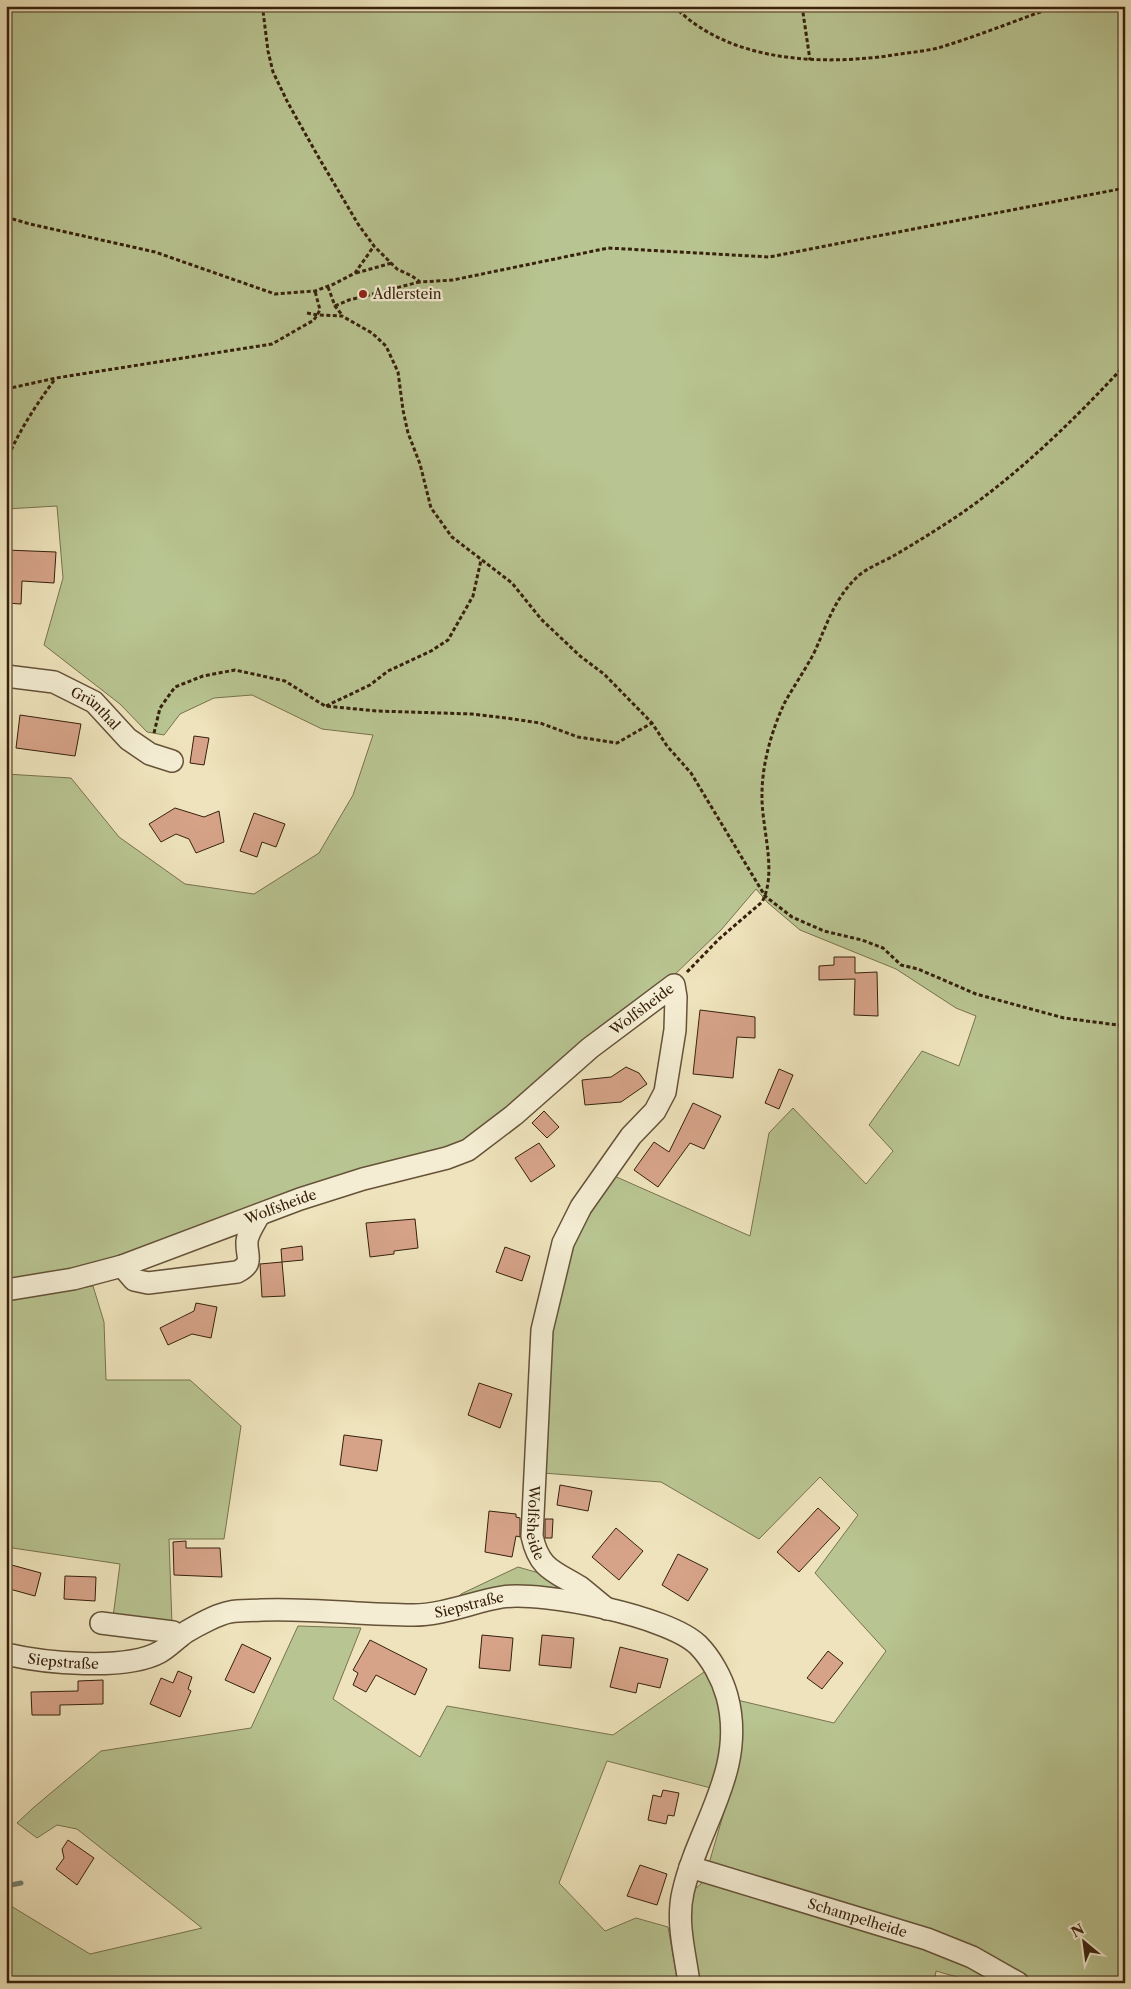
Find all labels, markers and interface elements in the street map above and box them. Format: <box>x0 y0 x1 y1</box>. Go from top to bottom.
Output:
place label: Adlerstein <box>372 285 442 303</box>
marker: Adlerstein <box>357 288 369 300</box>
street label: Grünthal <box>68 683 124 734</box>
street label: Wolfsheide <box>606 979 678 1039</box>
street label: Wolfsheide <box>241 1185 319 1228</box>
street label: Wolfsheide <box>522 1484 549 1563</box>
street label: Siepstraße <box>433 1588 505 1622</box>
street label: Siepstraße <box>27 1649 99 1673</box>
street label: Schampelheide <box>806 1894 909 1941</box>
north arrow <box>1058 1916 1108 1966</box>
text: N <box>1068 1920 1087 1941</box>

